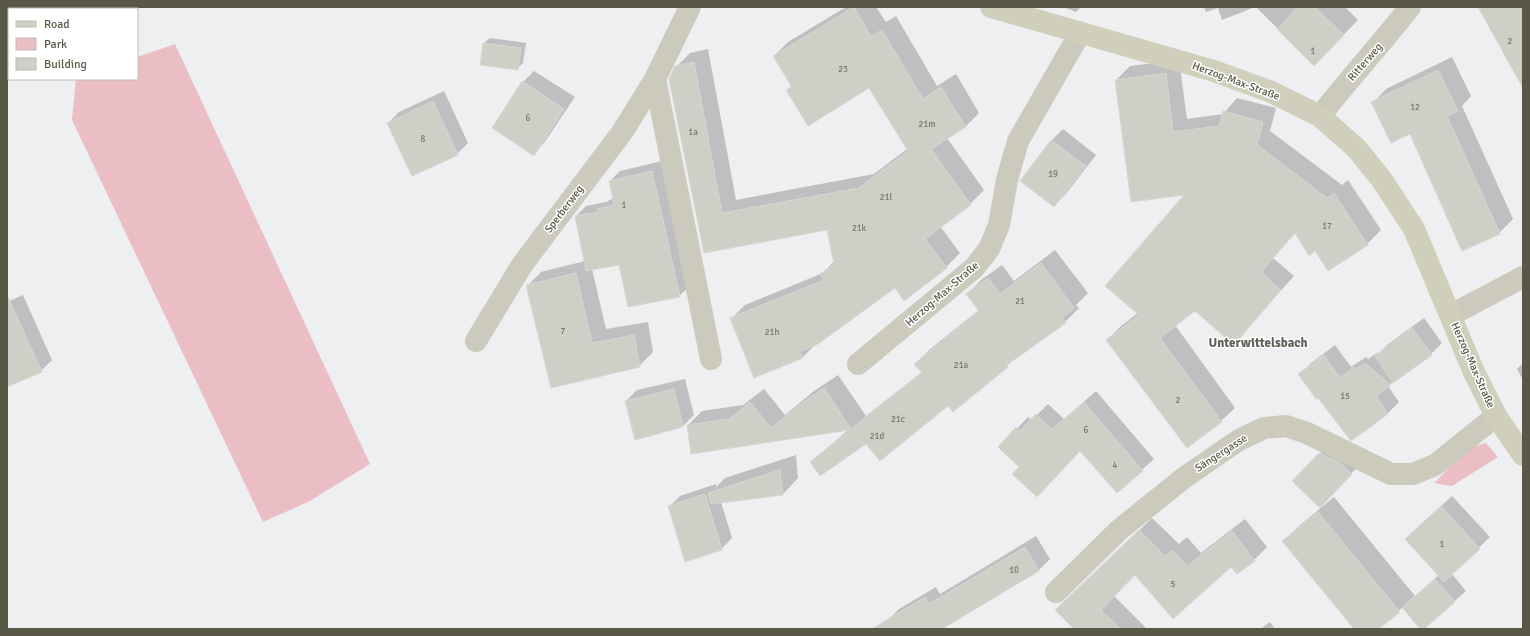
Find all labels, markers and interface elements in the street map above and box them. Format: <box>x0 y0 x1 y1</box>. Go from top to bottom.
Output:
legend <box>8 8 138 80</box>
text: Road <box>44 17 70 32</box>
house number: 2 <box>1508 36 1513 47</box>
text: Park <box>44 37 67 52</box>
street label: Ritterweg <box>1345 40 1385 84</box>
house number: 1 <box>1311 46 1316 57</box>
text: Building <box>44 57 87 72</box>
street label: Herzog-Max-Straße <box>1190 59 1282 103</box>
house number: 23 <box>838 64 848 75</box>
house number: 12 <box>1410 102 1420 113</box>
house number: 6 <box>526 113 531 124</box>
house number: 21m <box>919 119 935 130</box>
house number: 1a <box>688 127 698 138</box>
house number: 8 <box>421 134 426 145</box>
house number: 19 <box>1048 169 1058 180</box>
street label: Sperberweg <box>542 182 586 235</box>
house number: 21l <box>880 192 893 203</box>
house number: 1 <box>622 200 627 211</box>
house number: 17 <box>1322 221 1332 232</box>
house number: 21k <box>852 223 867 234</box>
street label: Herzog-Max-Straße <box>903 259 981 329</box>
house number: 21 <box>1015 296 1025 307</box>
street label: Herzog-Max-Straße <box>1448 320 1498 410</box>
house number: 7 <box>561 326 566 337</box>
house number: 21h <box>765 327 779 338</box>
district label: Unterwittelsbach <box>1208 335 1308 351</box>
house number: 21a <box>954 360 969 371</box>
house number: 15 <box>1340 391 1350 402</box>
house number: 2 <box>1176 395 1181 406</box>
house number: 21c <box>891 414 905 425</box>
house number: 6 <box>1084 425 1089 436</box>
house number: 21d <box>870 431 884 442</box>
street label: Sängergasse <box>1193 431 1249 475</box>
house number: 4 <box>1113 460 1118 471</box>
house number: 1 <box>1440 539 1445 550</box>
house number: 10 <box>1009 565 1019 576</box>
house number: 5 <box>1171 579 1176 590</box>

